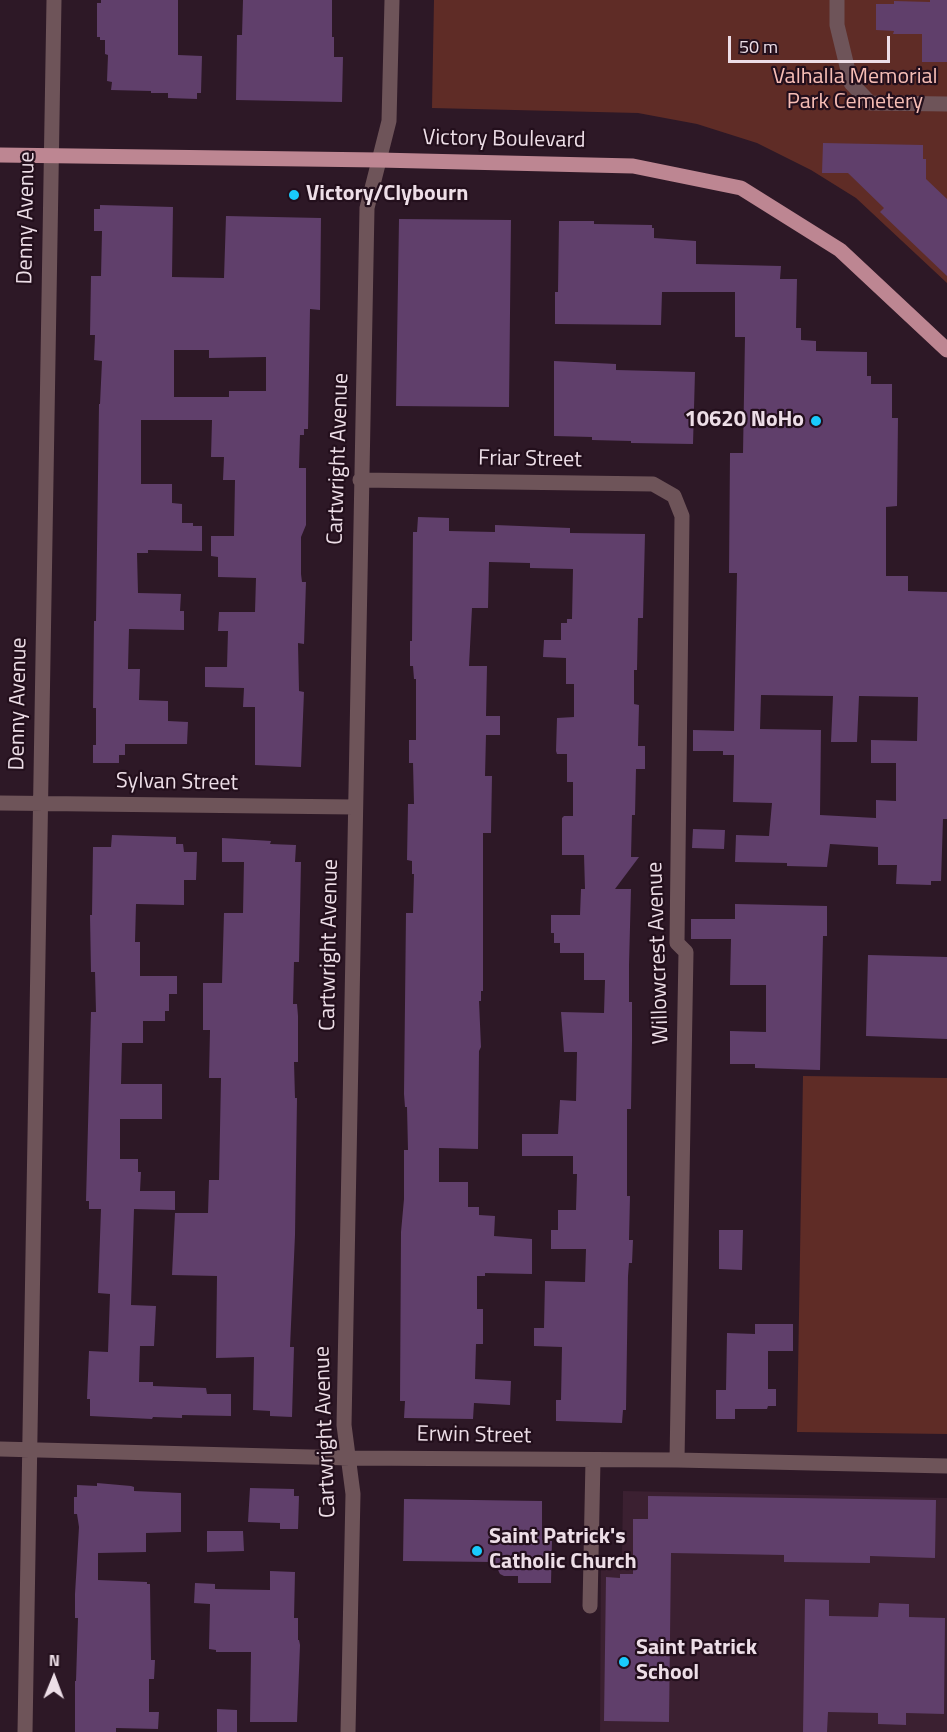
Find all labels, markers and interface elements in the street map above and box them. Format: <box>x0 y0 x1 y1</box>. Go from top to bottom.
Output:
scale bar <box>731 24 893 62</box>
text: 50 m <box>739 33 778 60</box>
park label: Valhalla Memorial Park Cemetery <box>772 65 938 116</box>
street label: Victory Boulevard <box>422 125 586 155</box>
street label: Denny Avenue <box>13 151 41 285</box>
place label: Victory/Clybourn <box>306 182 468 208</box>
marker: Victory/Clybourn <box>287 188 301 202</box>
street label: Cartwright Avenue <box>323 373 355 545</box>
place label: 10620 NoHo <box>684 408 804 434</box>
marker: 10620 NoHo <box>809 414 823 428</box>
street label: Friar Street <box>478 446 582 474</box>
street label: Denny Avenue <box>5 637 33 771</box>
street label: Sylvan Street <box>116 769 238 797</box>
street label: Cartwright Avenue <box>315 859 345 1031</box>
street label: Willowcrest Avenue <box>643 861 675 1045</box>
street label: Cartwright Avenue <box>310 1346 342 1518</box>
street label: Erwin Street <box>416 1422 532 1450</box>
place label: Saint Patrick's Catholic Church <box>489 1525 637 1576</box>
marker: Saint Patrick's Catholic Church <box>470 1544 484 1558</box>
place label: Saint Patrick School <box>636 1636 757 1688</box>
north arrow <box>24 1648 84 1708</box>
text: N <box>49 1648 60 1672</box>
marker: Saint Patrick School <box>617 1655 631 1669</box>

